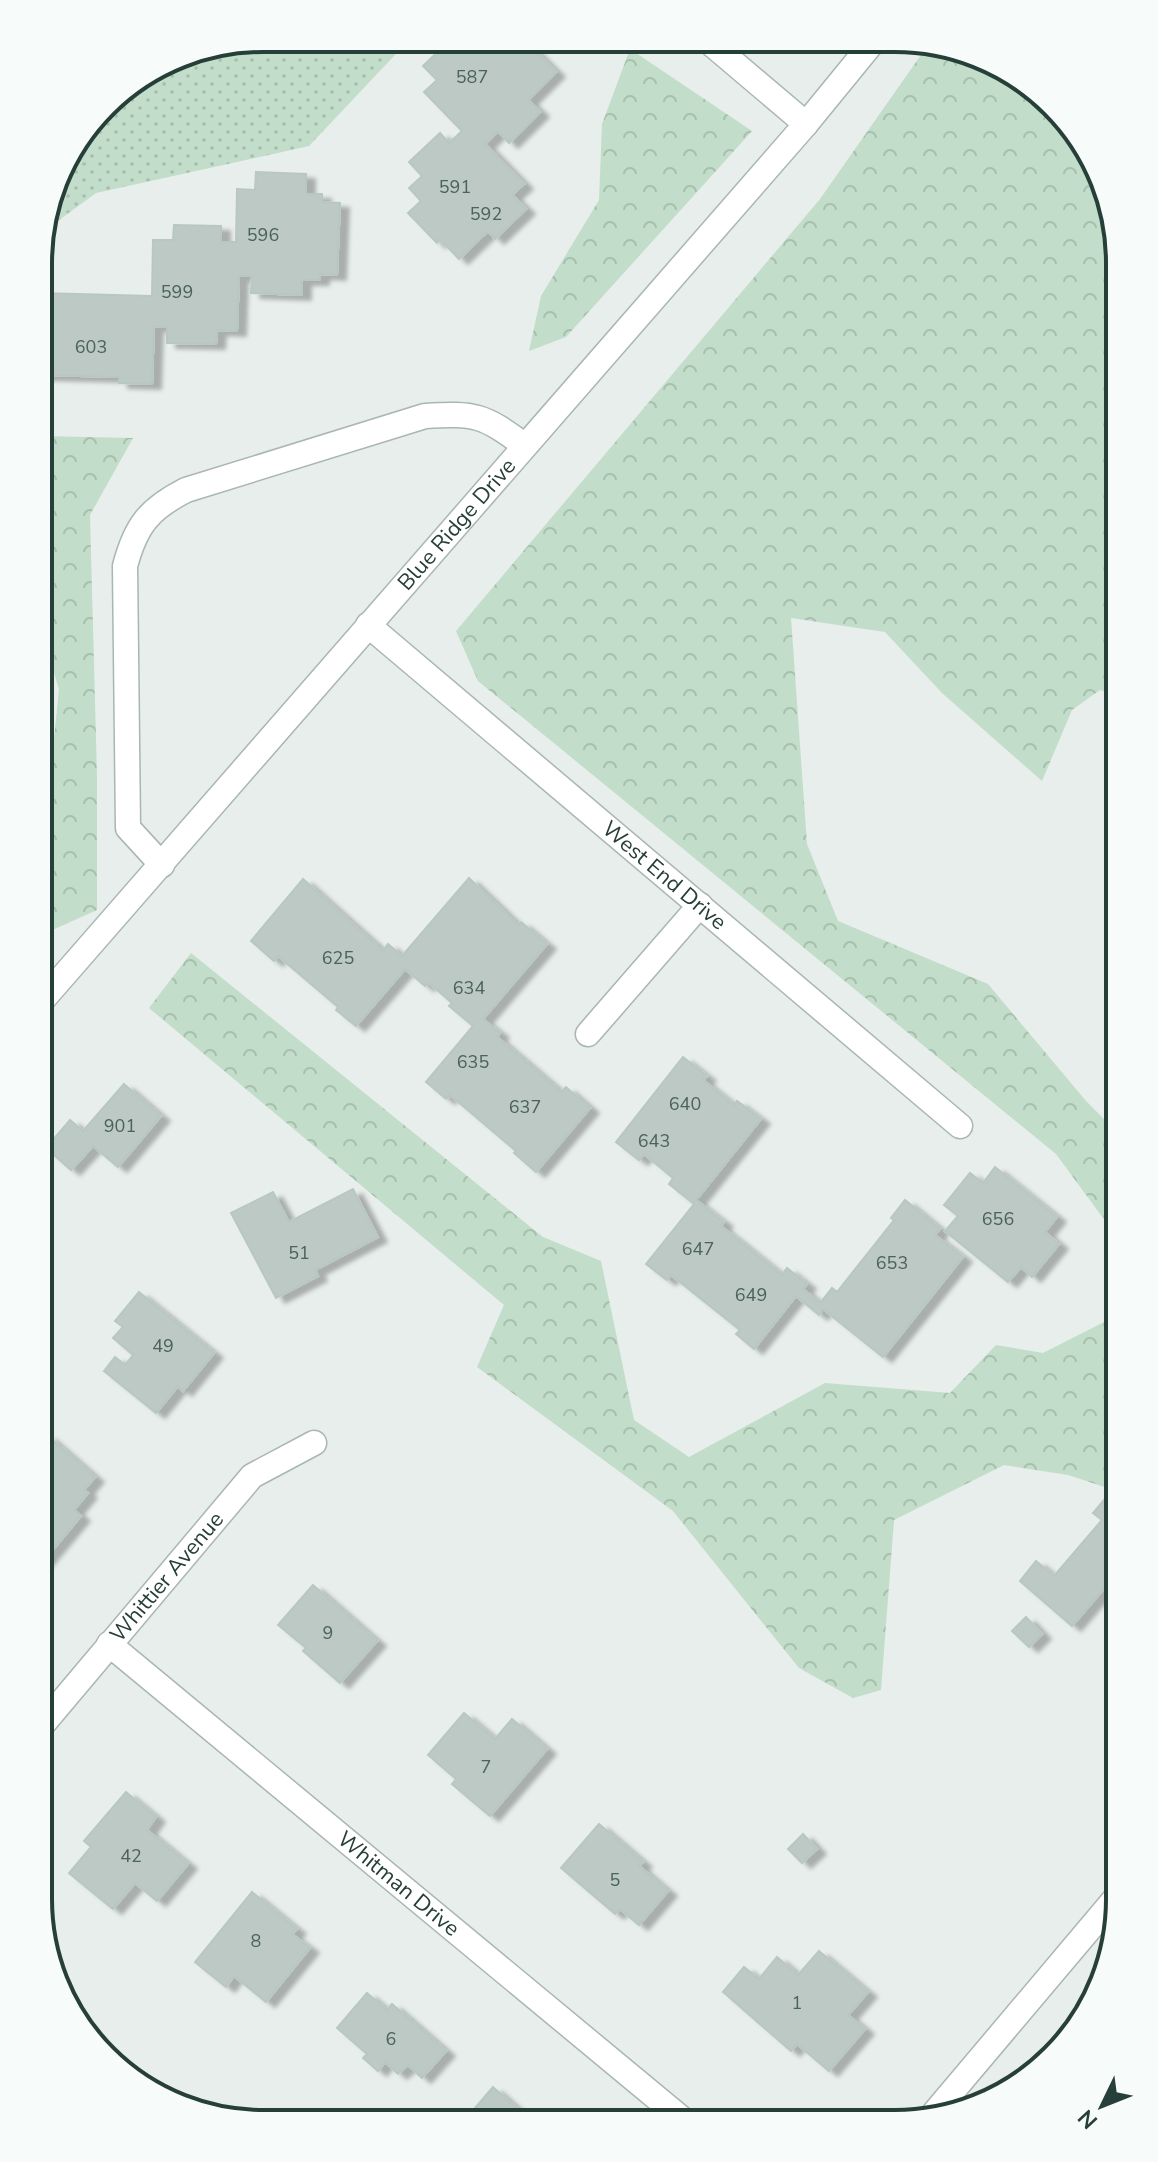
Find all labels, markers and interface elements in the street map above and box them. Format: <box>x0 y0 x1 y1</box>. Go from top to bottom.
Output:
house number: 587 <box>456 65 488 89</box>
house number: 591 <box>439 175 471 199</box>
house number: 592 <box>470 202 502 226</box>
house number: 596 <box>247 223 279 247</box>
house number: 599 <box>161 280 193 304</box>
house number: 603 <box>75 335 107 359</box>
street label: Blue Ridge Drive <box>391 452 523 597</box>
street label: West End Drive <box>596 814 733 937</box>
house number: 625 <box>322 946 354 970</box>
house number: 634 <box>453 976 485 1000</box>
house number: 635 <box>457 1050 489 1074</box>
house number: 640 <box>669 1092 701 1116</box>
house number: 637 <box>509 1095 541 1119</box>
house number: 901 <box>104 1114 136 1138</box>
house number: 643 <box>638 1129 670 1153</box>
house number: 656 <box>982 1207 1014 1231</box>
house number: 647 <box>682 1237 714 1261</box>
house number: 51 <box>288 1241 310 1265</box>
house number: 653 <box>876 1251 908 1275</box>
house number: 649 <box>735 1283 767 1307</box>
house number: 49 <box>152 1334 174 1358</box>
street label: Whittier Avenue <box>103 1505 231 1649</box>
house number: 9 <box>323 1621 333 1645</box>
house number: 7 <box>481 1755 491 1779</box>
street label: Whitman Drive <box>331 1824 466 1943</box>
house number: 42 <box>120 1844 142 1868</box>
house number: 5 <box>610 1868 620 1892</box>
house number: 8 <box>251 1929 261 1953</box>
house number: 1 <box>792 1991 802 2015</box>
house number: 6 <box>386 2027 396 2051</box>
north arrow <box>1062 2066 1142 2146</box>
text: N <box>1072 2103 1105 2135</box>

